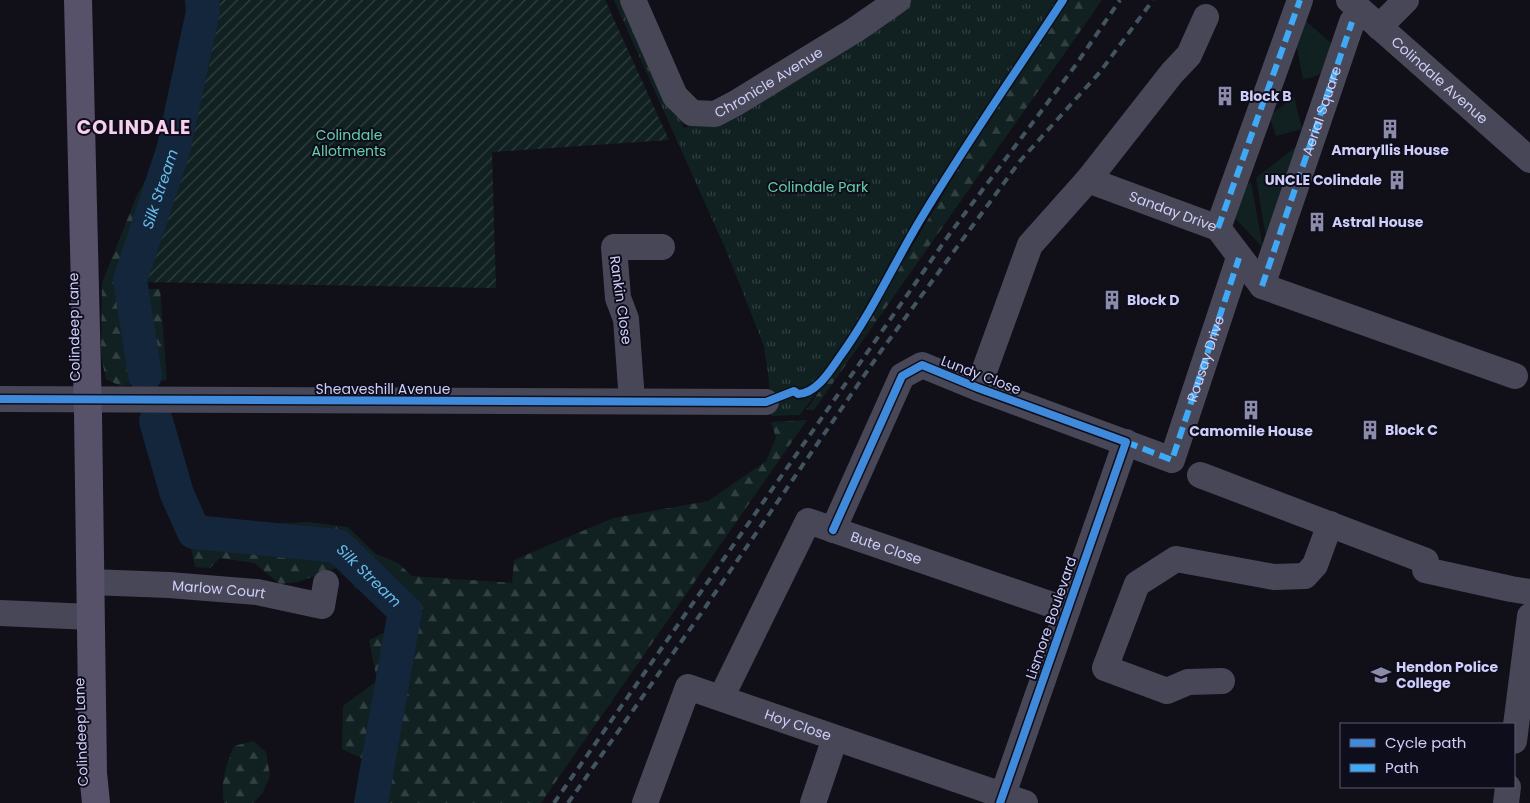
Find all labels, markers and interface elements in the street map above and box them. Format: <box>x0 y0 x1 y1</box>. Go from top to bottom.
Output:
street label: Colindale Avenue <box>1387 32 1493 129</box>
street label: Chronicle Avenue <box>711 42 827 123</box>
street label: Aerial Square <box>1297 63 1346 158</box>
building icon: Block B <box>1214 85 1236 107</box>
place label: Block B <box>1240 86 1292 106</box>
district label: COLINDALE <box>77 114 191 141</box>
building icon: Amaryllis House <box>1379 118 1401 140</box>
park label: Colindale Allotments <box>312 125 386 161</box>
place label: Amaryllis House <box>1331 140 1449 160</box>
water label: Silk Stream <box>137 146 183 232</box>
building icon: UNCLE Colindale <box>1386 169 1408 191</box>
place label: UNCLE Colindale <box>1265 170 1382 190</box>
park label: Colindale Park <box>768 177 869 197</box>
street label: Sanday Drive <box>1126 186 1220 237</box>
building icon: Astral House <box>1306 211 1328 233</box>
place label: Astral House <box>1332 212 1424 232</box>
street label: Rankin Close <box>605 254 637 346</box>
street label: Colindeep Lane <box>63 272 85 382</box>
building icon: Block D <box>1101 289 1123 311</box>
place label: Block D <box>1127 290 1180 310</box>
street label: Rousay Drive <box>1182 313 1229 405</box>
street label: Lundy Close <box>938 351 1024 400</box>
street label: Sheaveshill Avenue <box>316 379 451 399</box>
building icon: Camomile House <box>1240 399 1262 421</box>
building icon: Block C <box>1359 419 1381 441</box>
place label: Block C <box>1385 420 1438 440</box>
place label: Camomile House <box>1189 421 1313 441</box>
street label: Bute Close <box>848 526 925 570</box>
water label: Silk Stream <box>332 539 406 612</box>
street label: Lismore Boulevard <box>1021 554 1081 682</box>
street label: Marlow Court <box>171 575 267 604</box>
place label: Hendon Police College <box>1396 657 1499 693</box>
school or university icon: Hendon Police College <box>1370 664 1392 686</box>
street label: Colindeep Lane <box>69 677 93 787</box>
street label: Hoy Close <box>762 704 834 746</box>
legend <box>1340 723 1515 788</box>
text: Cycle path <box>1385 732 1466 753</box>
text: Path <box>1385 757 1419 778</box>

